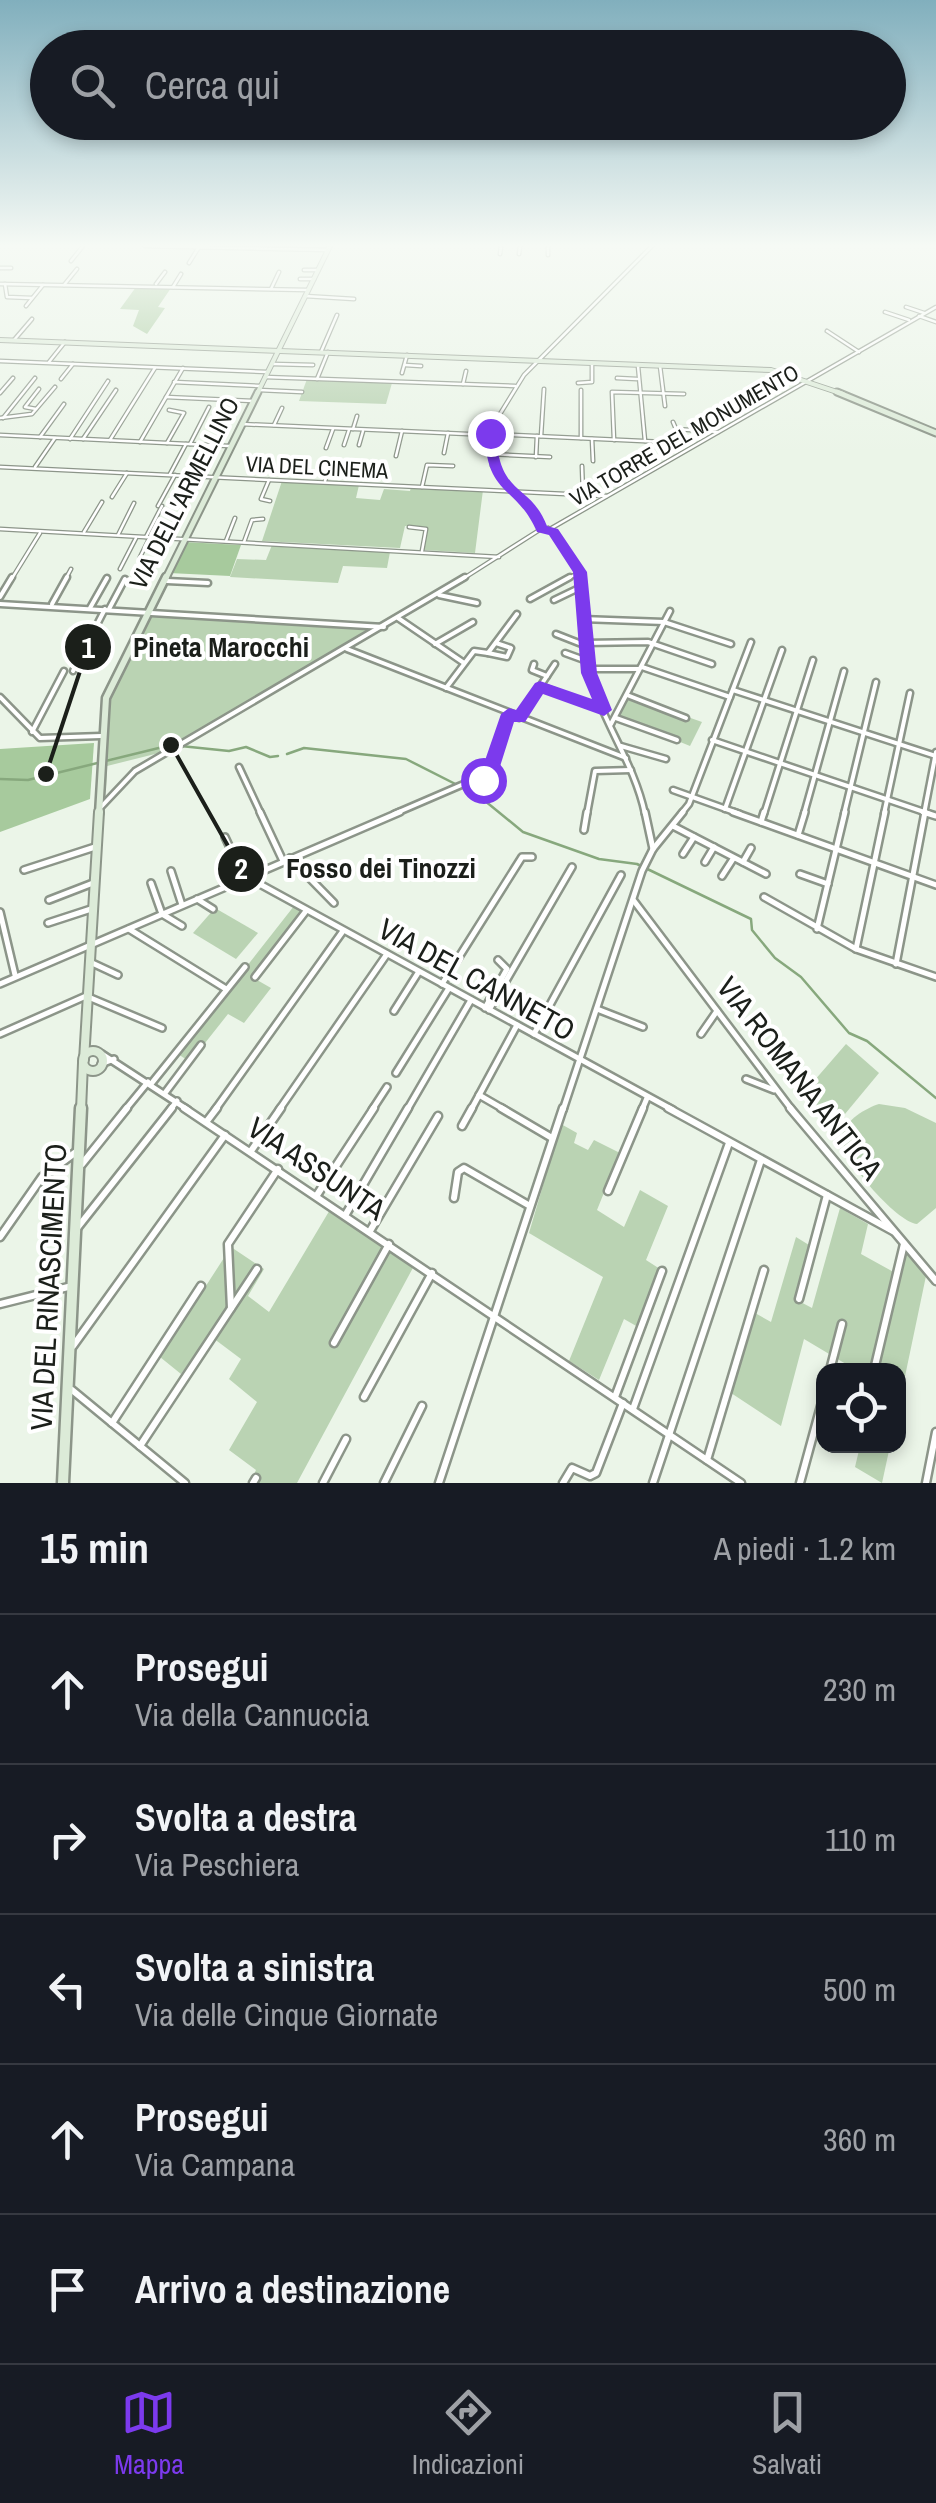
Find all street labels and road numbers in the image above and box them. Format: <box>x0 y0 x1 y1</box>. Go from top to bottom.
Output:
street label: VIA TORRE DEL MONUMENTO <box>564 357 804 513</box>
street label: VIA DELL'ARMELLINO <box>121 391 247 595</box>
street label: VIA DEL CINEMA <box>245 448 390 486</box>
street label: VIA DEL CANNETO <box>372 908 582 1050</box>
street label: VIA ROMANA ANTICA <box>708 968 892 1188</box>
street label: VIA ASSUNTA <box>240 1107 394 1229</box>
street label: VIA DEL RINASCIMENTO <box>21 1143 75 1431</box>

